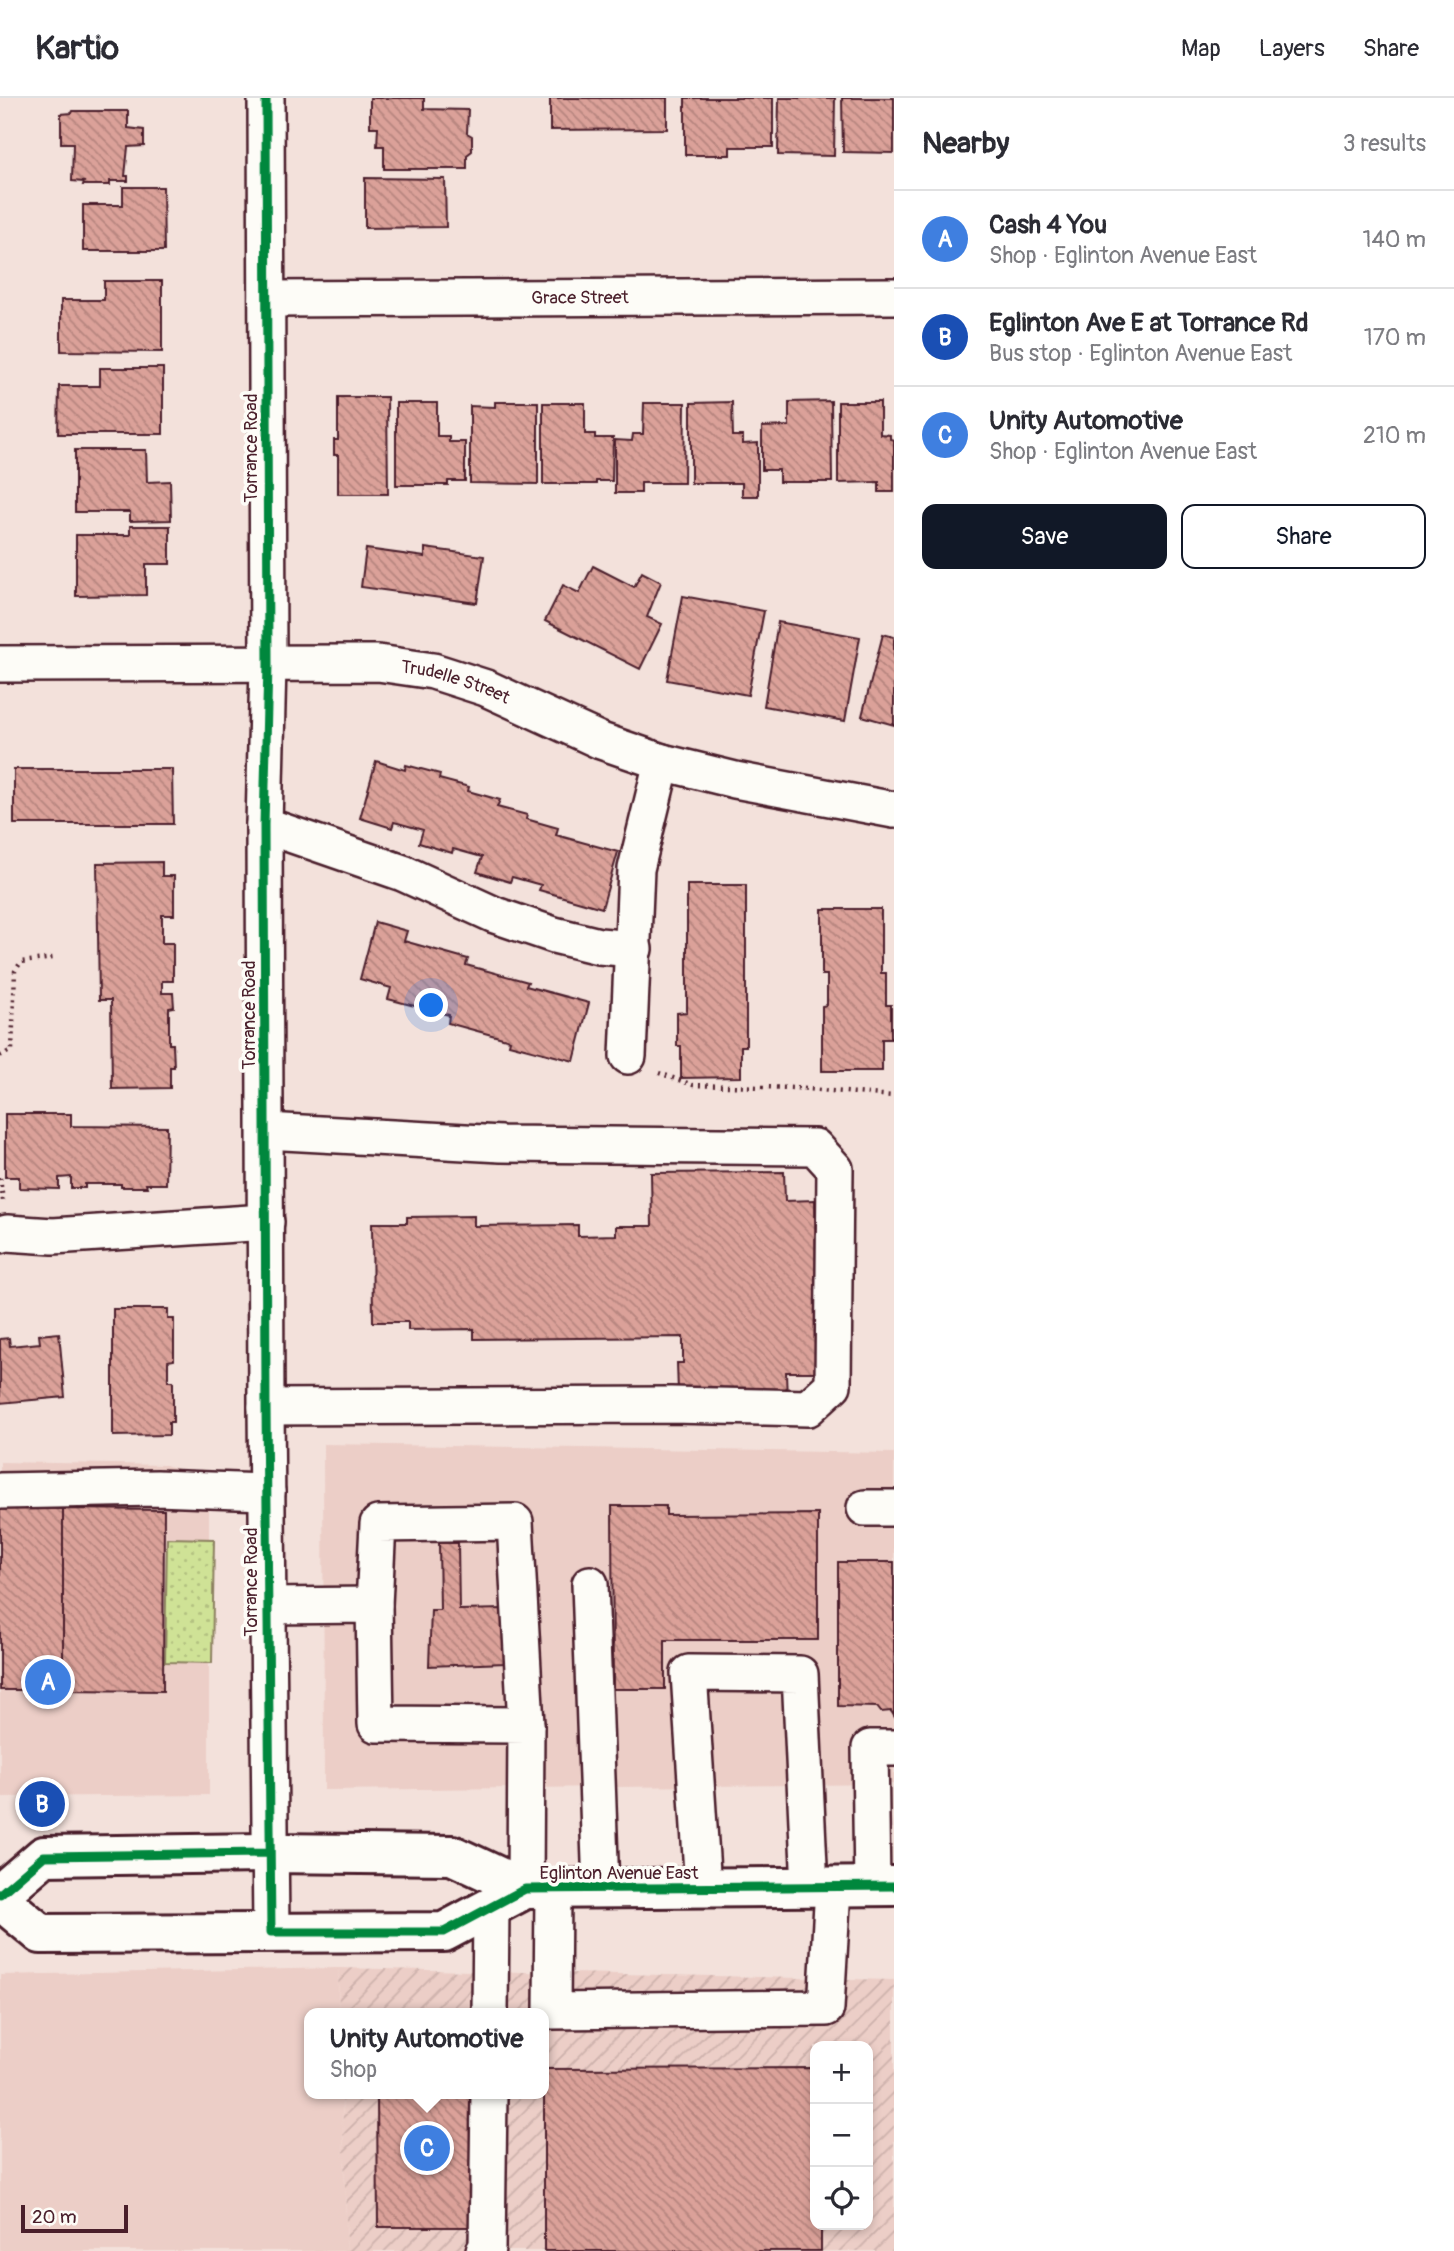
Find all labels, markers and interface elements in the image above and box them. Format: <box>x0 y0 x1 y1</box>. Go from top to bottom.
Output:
text: Kartio <box>35 28 119 69</box>
text: Map <box>1181 34 1221 63</box>
text: Layers <box>1259 34 1325 63</box>
text: Share <box>1363 34 1419 63</box>
text: Nearby <box>922 125 1009 162</box>
text: 3 results <box>1343 129 1426 158</box>
text: Cash 4 You <box>989 209 1107 241</box>
text: A <box>938 225 952 254</box>
text: 140 m <box>1363 225 1426 254</box>
text: Shop · Eglinton Avenue East <box>989 241 1257 270</box>
street label: Grace Street <box>531 286 630 310</box>
text: Eglinton Ave E at Torrance Rd <box>989 307 1309 339</box>
text: B <box>938 323 952 352</box>
text: 170 m <box>1364 323 1426 352</box>
text: Bus stop · Eglinton Avenue East <box>989 339 1292 368</box>
street label: Torrance Road <box>240 394 263 502</box>
text: Unity Automotive <box>989 405 1183 437</box>
text: C <box>938 421 952 450</box>
text: 210 m <box>1363 421 1426 450</box>
text: Shop · Eglinton Avenue East <box>989 437 1257 466</box>
button: Save <box>922 504 1167 569</box>
button: Share <box>1181 504 1426 569</box>
street label: Trudelle Street <box>399 655 514 710</box>
street label: Torrance Road <box>238 961 261 1069</box>
your location <box>414 988 448 1022</box>
street label: Torrance Road <box>240 1528 263 1636</box>
pin: A <box>25 1656 71 1708</box>
pin: B <box>19 1778 65 1830</box>
street label: Eglinton Avenue East <box>540 1862 699 1885</box>
popup <box>304 2008 549 2099</box>
text: Unity Automotive <box>330 2023 523 2055</box>
map controls <box>810 2041 873 2230</box>
button: + <box>810 2041 873 2104</box>
text: Shop <box>330 2055 377 2084</box>
button: − <box>810 2104 873 2167</box>
pin: C <box>404 2122 450 2174</box>
button: locate <box>810 2167 873 2230</box>
scale bar <box>21 2202 128 2234</box>
text: 20 m <box>32 2205 77 2229</box>

